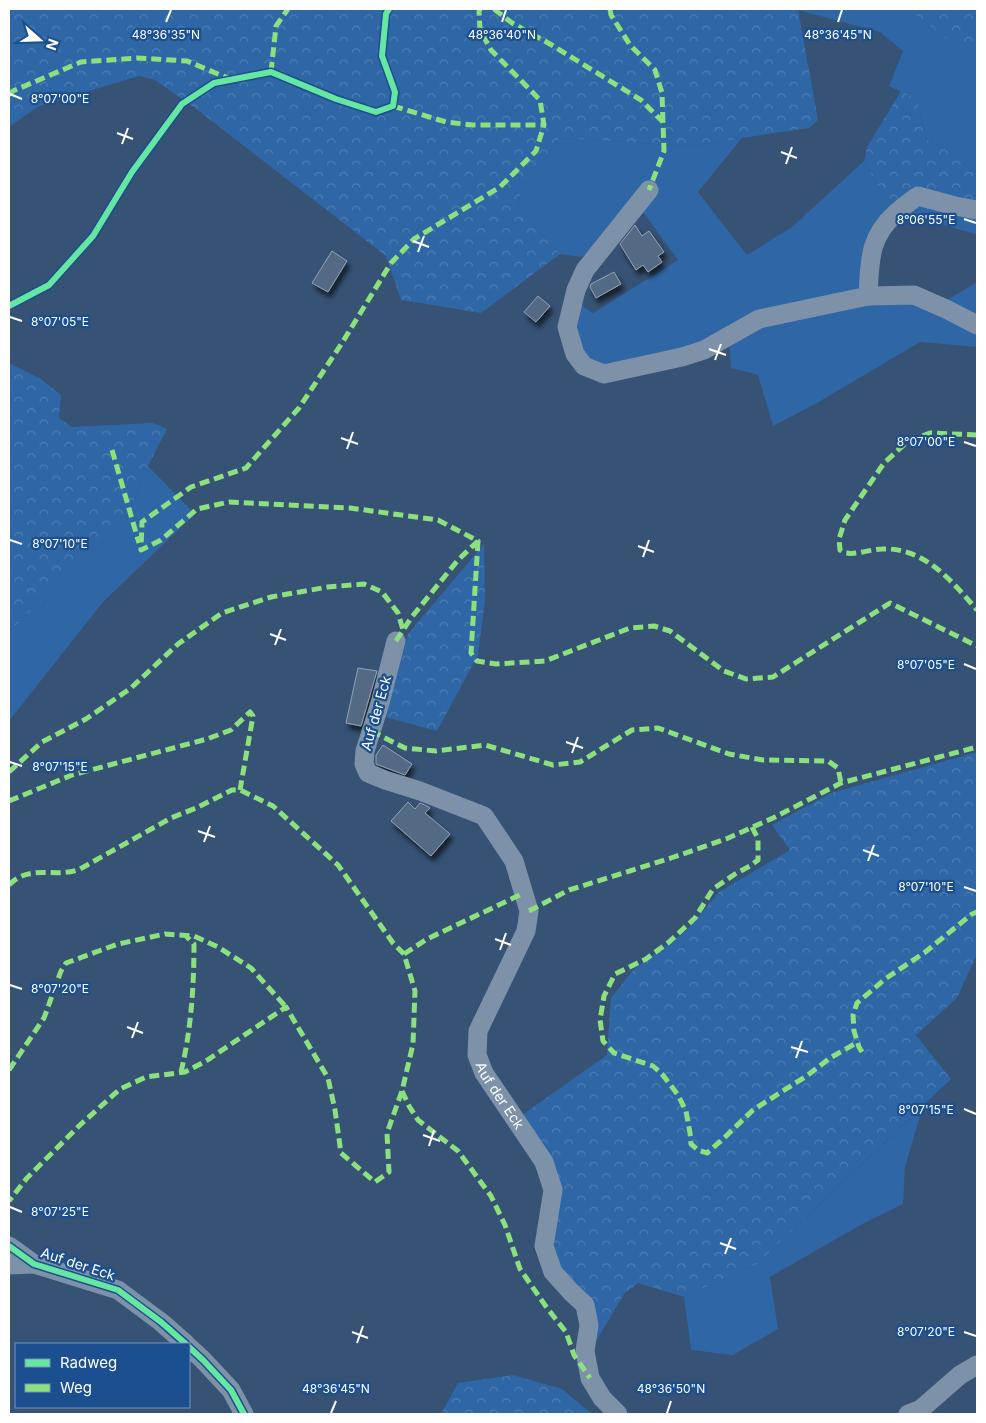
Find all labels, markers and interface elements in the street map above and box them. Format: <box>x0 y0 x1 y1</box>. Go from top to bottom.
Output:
north arrow <box>15 15 65 65</box>
text: 48°36'35"N <box>132 27 200 42</box>
text: 48°36'40"N <box>468 27 536 42</box>
text: 48°36'45"N <box>804 27 872 42</box>
text: N <box>43 37 62 53</box>
text: 8°07'00"E <box>31 91 89 106</box>
text: 8°06'55"E <box>897 212 955 227</box>
text: 8°07'05"E <box>31 314 89 329</box>
text: 8°07'00"E <box>897 434 955 449</box>
text: 8°07'10"E <box>32 536 88 551</box>
text: 8°07'05"E <box>897 657 955 672</box>
street label: Auf der Eck <box>357 673 394 752</box>
text: 8°07'15"E <box>32 759 88 774</box>
text: 8°07'10"E <box>898 879 954 894</box>
text: 8°07'20"E <box>31 981 89 996</box>
street label: Auf der Eck <box>472 1059 528 1132</box>
text: 8°07'15"E <box>898 1102 954 1117</box>
text: 8°07'25"E <box>31 1204 89 1219</box>
street label: Auf der Eck <box>39 1244 118 1284</box>
text: 8°07'20"E <box>897 1324 955 1339</box>
legend <box>15 1343 190 1408</box>
text: Radweg <box>60 1353 117 1372</box>
text: Weg <box>60 1378 92 1397</box>
text: 48°36'45"N <box>302 1381 370 1396</box>
text: 48°36'50"N <box>637 1381 705 1396</box>

